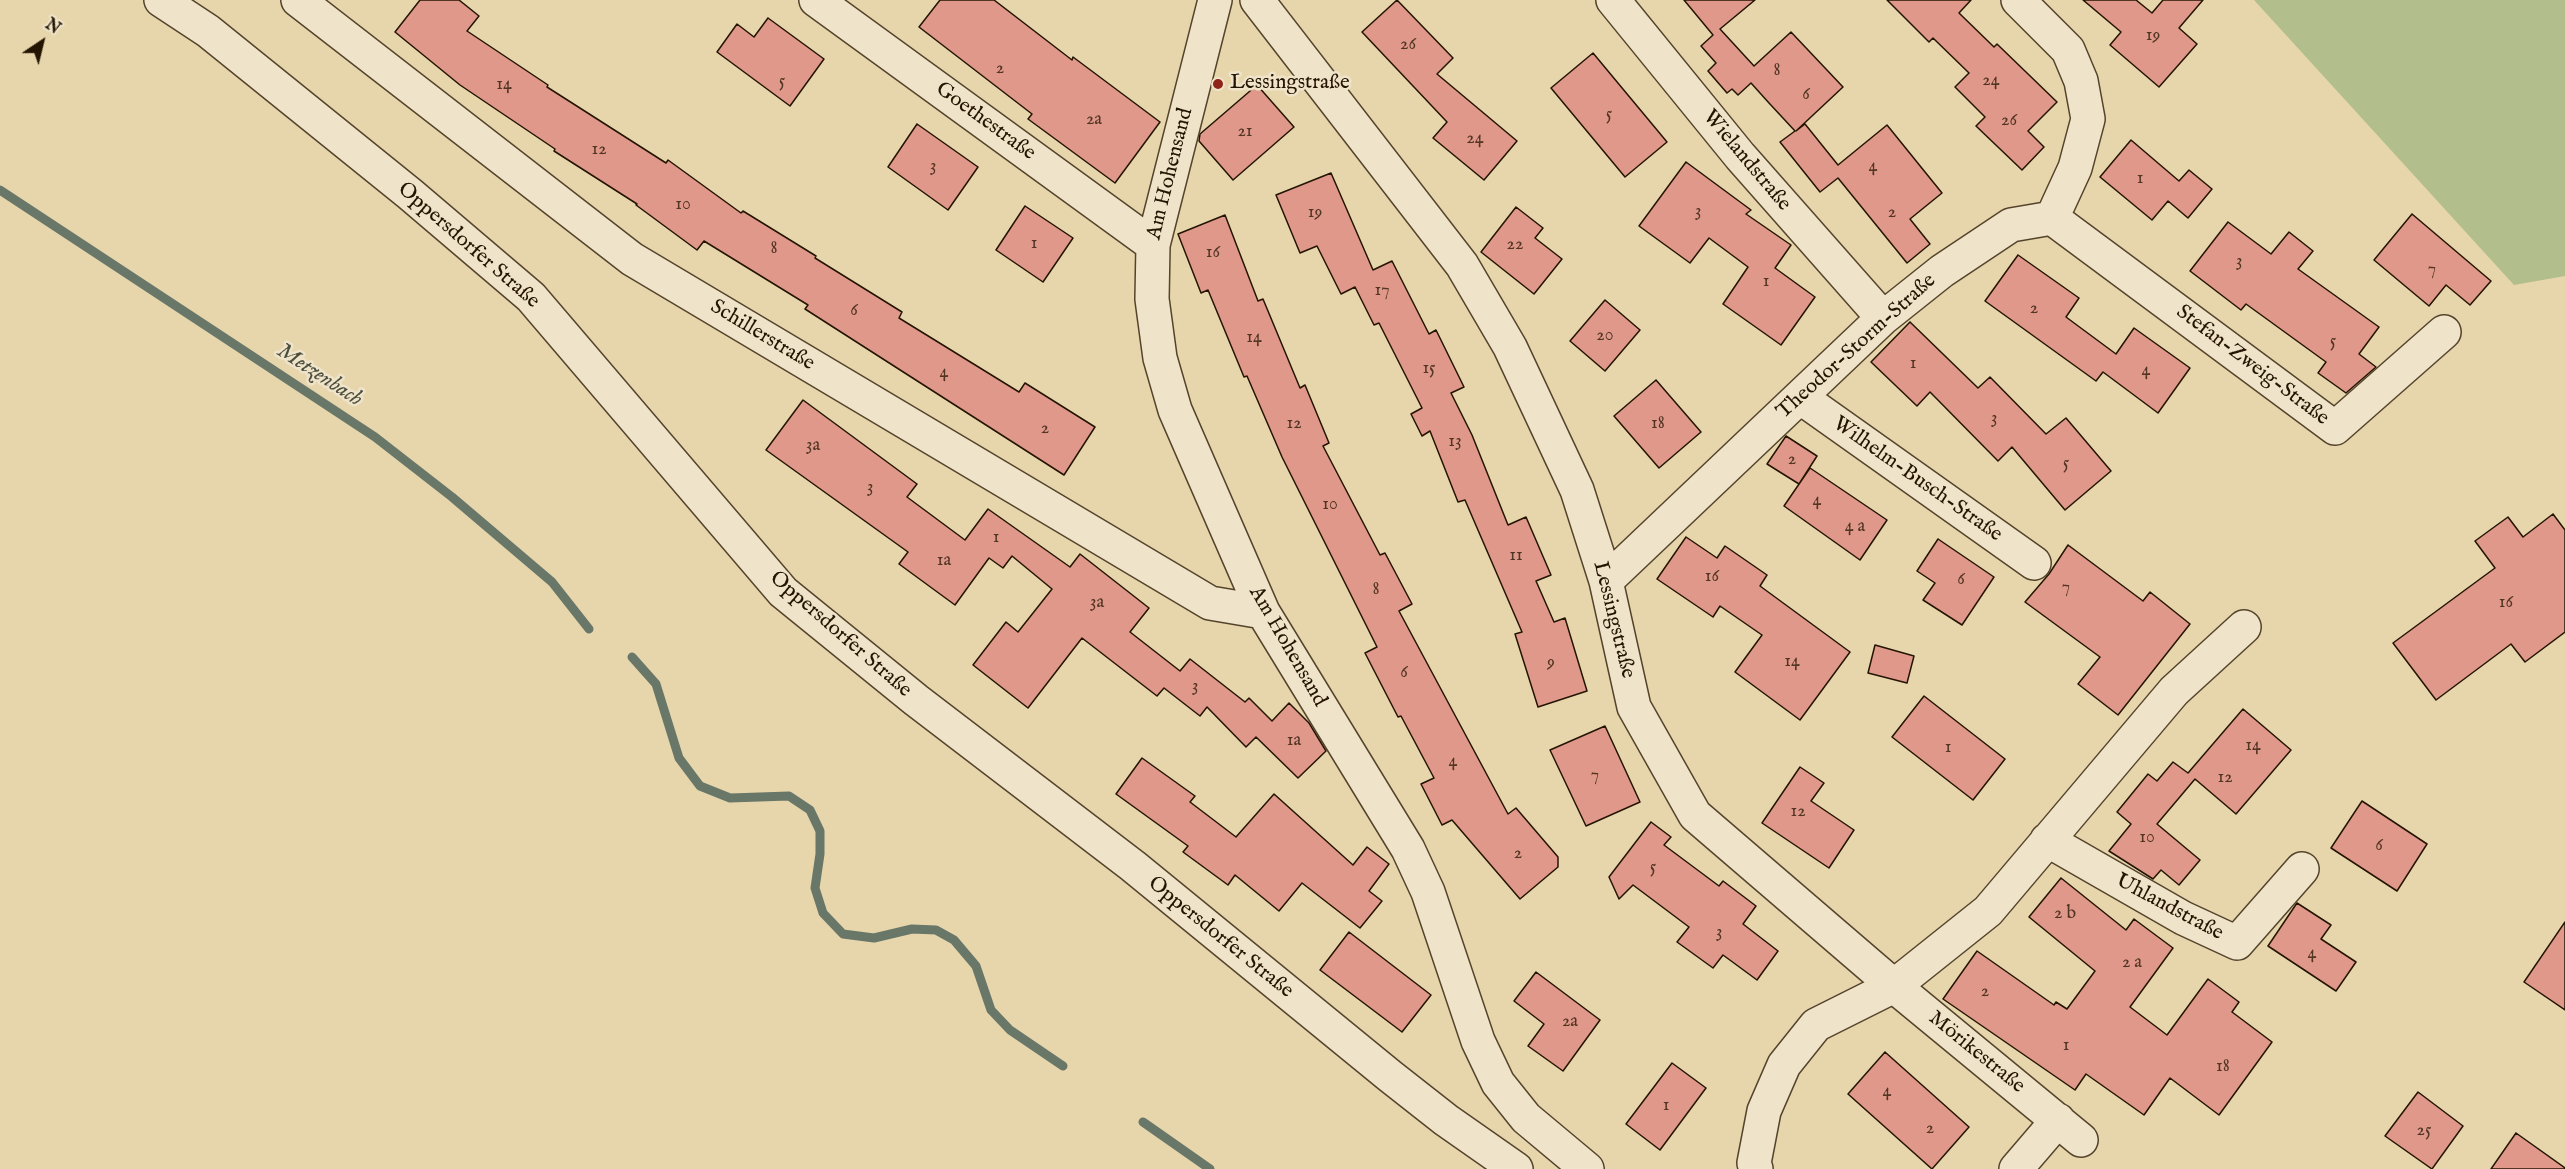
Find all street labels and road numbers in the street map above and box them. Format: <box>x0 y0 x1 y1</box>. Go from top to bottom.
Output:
street label: Goethestraße <box>930 77 1040 167</box>
street label: Wielandstraße <box>1696 105 1796 217</box>
street label: Am Hohensand <box>1142 106 1200 242</box>
street label: Oppersdorfer Straße <box>392 178 544 314</box>
street label: Theodor-Storm-Straße <box>1772 269 1942 425</box>
street label: Schillerstraße <box>705 295 819 377</box>
street label: Stefan-Zweig-Straße <box>2171 300 2333 432</box>
street label: Wilhelm-Busch-Straße <box>1827 412 2007 548</box>
street label: Lessingstraße <box>1586 559 1640 681</box>
street label: Oppersdorfer Straße <box>764 567 916 703</box>
street label: Am Hohensand <box>1242 582 1332 712</box>
street label: Uhlandstraße <box>2111 869 2227 947</box>
street label: Oppersdorfer Straße <box>1142 872 1298 1004</box>
street label: Mörikestraße <box>1923 1006 2029 1100</box>

